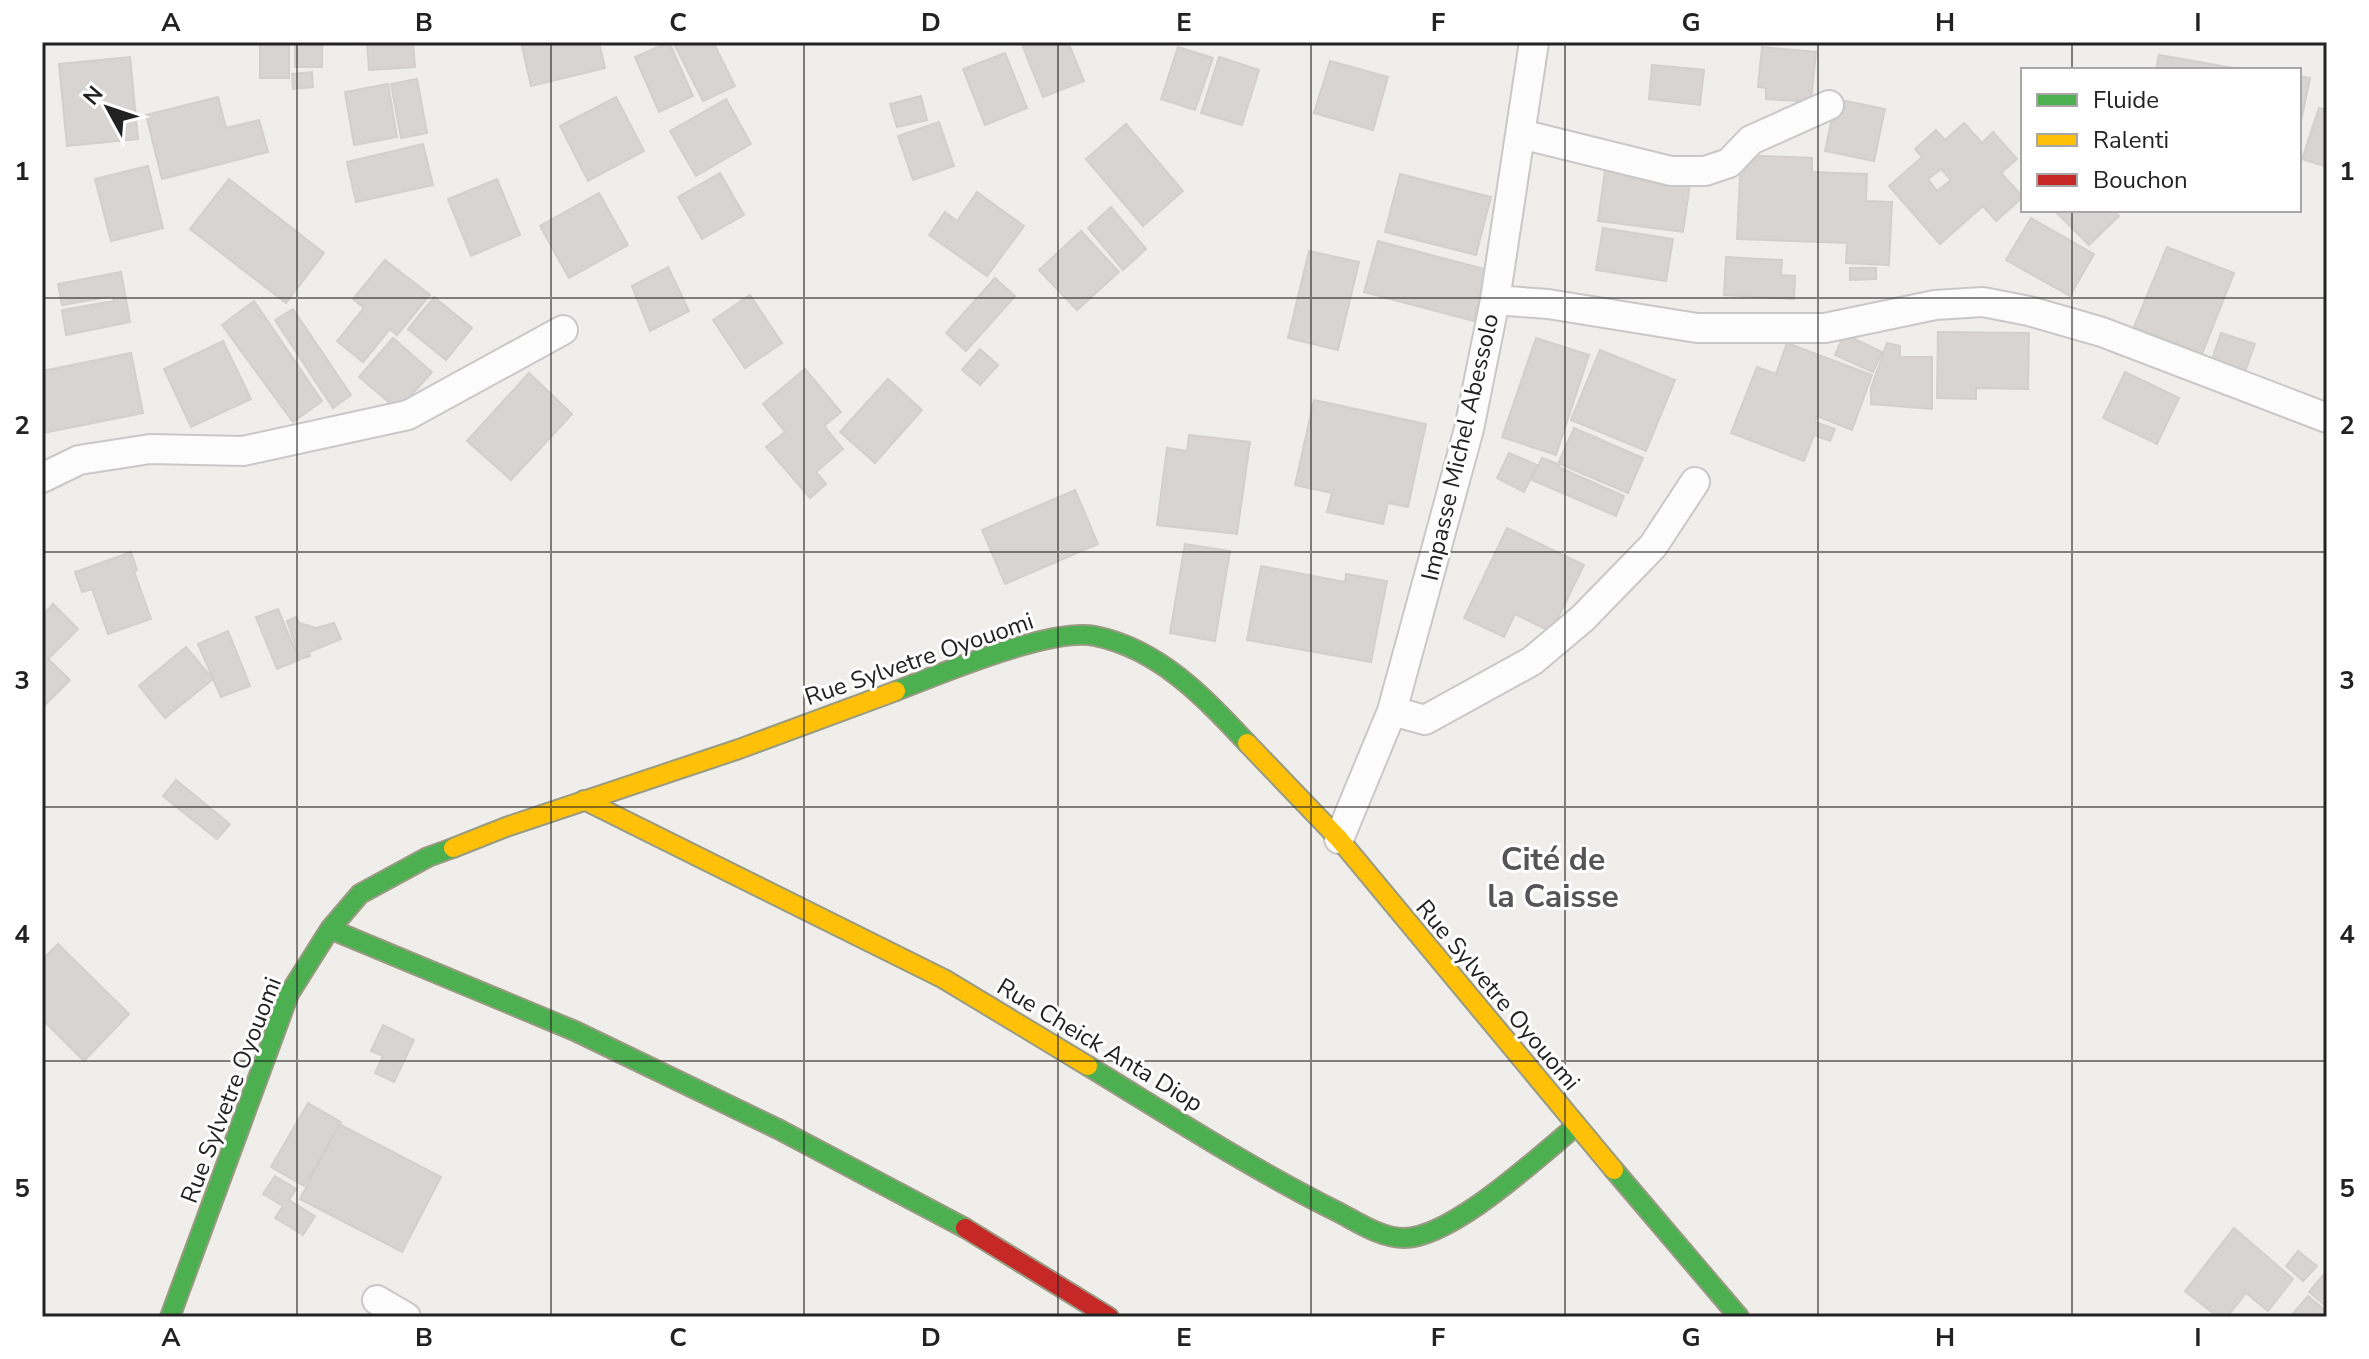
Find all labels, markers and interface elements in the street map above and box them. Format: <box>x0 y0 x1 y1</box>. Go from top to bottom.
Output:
text: A <box>161 5 181 40</box>
text: B <box>415 5 433 40</box>
text: C <box>669 5 687 40</box>
text: D <box>921 5 941 40</box>
text: E <box>1176 5 1192 40</box>
text: F <box>1431 5 1445 40</box>
text: G <box>1681 5 1701 40</box>
text: H <box>1935 5 1955 40</box>
text: I <box>2194 5 2202 40</box>
north arrow <box>68 68 148 148</box>
legend <box>2021 68 2301 212</box>
text: N <box>77 80 110 112</box>
text: Fluide <box>2093 84 2159 116</box>
text: Ralenti <box>2093 124 2169 156</box>
text: 1 <box>14 154 30 189</box>
text: 1 <box>2339 154 2355 189</box>
text: Bouchon <box>2093 164 2188 196</box>
street label: Impasse Michel Abessolo <box>1414 310 1506 584</box>
text: 2 <box>14 408 30 443</box>
text: 2 <box>2339 408 2355 443</box>
street label: Rue Sylvetre Oyouomi <box>800 605 1038 713</box>
text: 3 <box>14 663 30 698</box>
text: 3 <box>2339 663 2355 698</box>
district label: Cité de la Caisse <box>1487 838 1619 918</box>
street label: Rue Sylvetre Oyouomi <box>1409 893 1587 1097</box>
text: 4 <box>14 917 30 952</box>
text: 4 <box>2339 917 2355 952</box>
street label: Rue Cheick Anta Diop <box>991 971 1209 1119</box>
street label: Rue Sylvetre Oyouomi <box>173 972 289 1208</box>
text: 5 <box>14 1171 30 1206</box>
text: 5 <box>2339 1171 2355 1206</box>
text: A <box>161 1320 181 1355</box>
text: B <box>415 1320 433 1355</box>
text: C <box>669 1320 687 1355</box>
text: D <box>921 1320 941 1355</box>
text: E <box>1176 1320 1192 1355</box>
text: F <box>1431 1320 1445 1355</box>
text: G <box>1681 1320 1701 1355</box>
text: H <box>1935 1320 1955 1355</box>
text: I <box>2194 1320 2202 1355</box>

